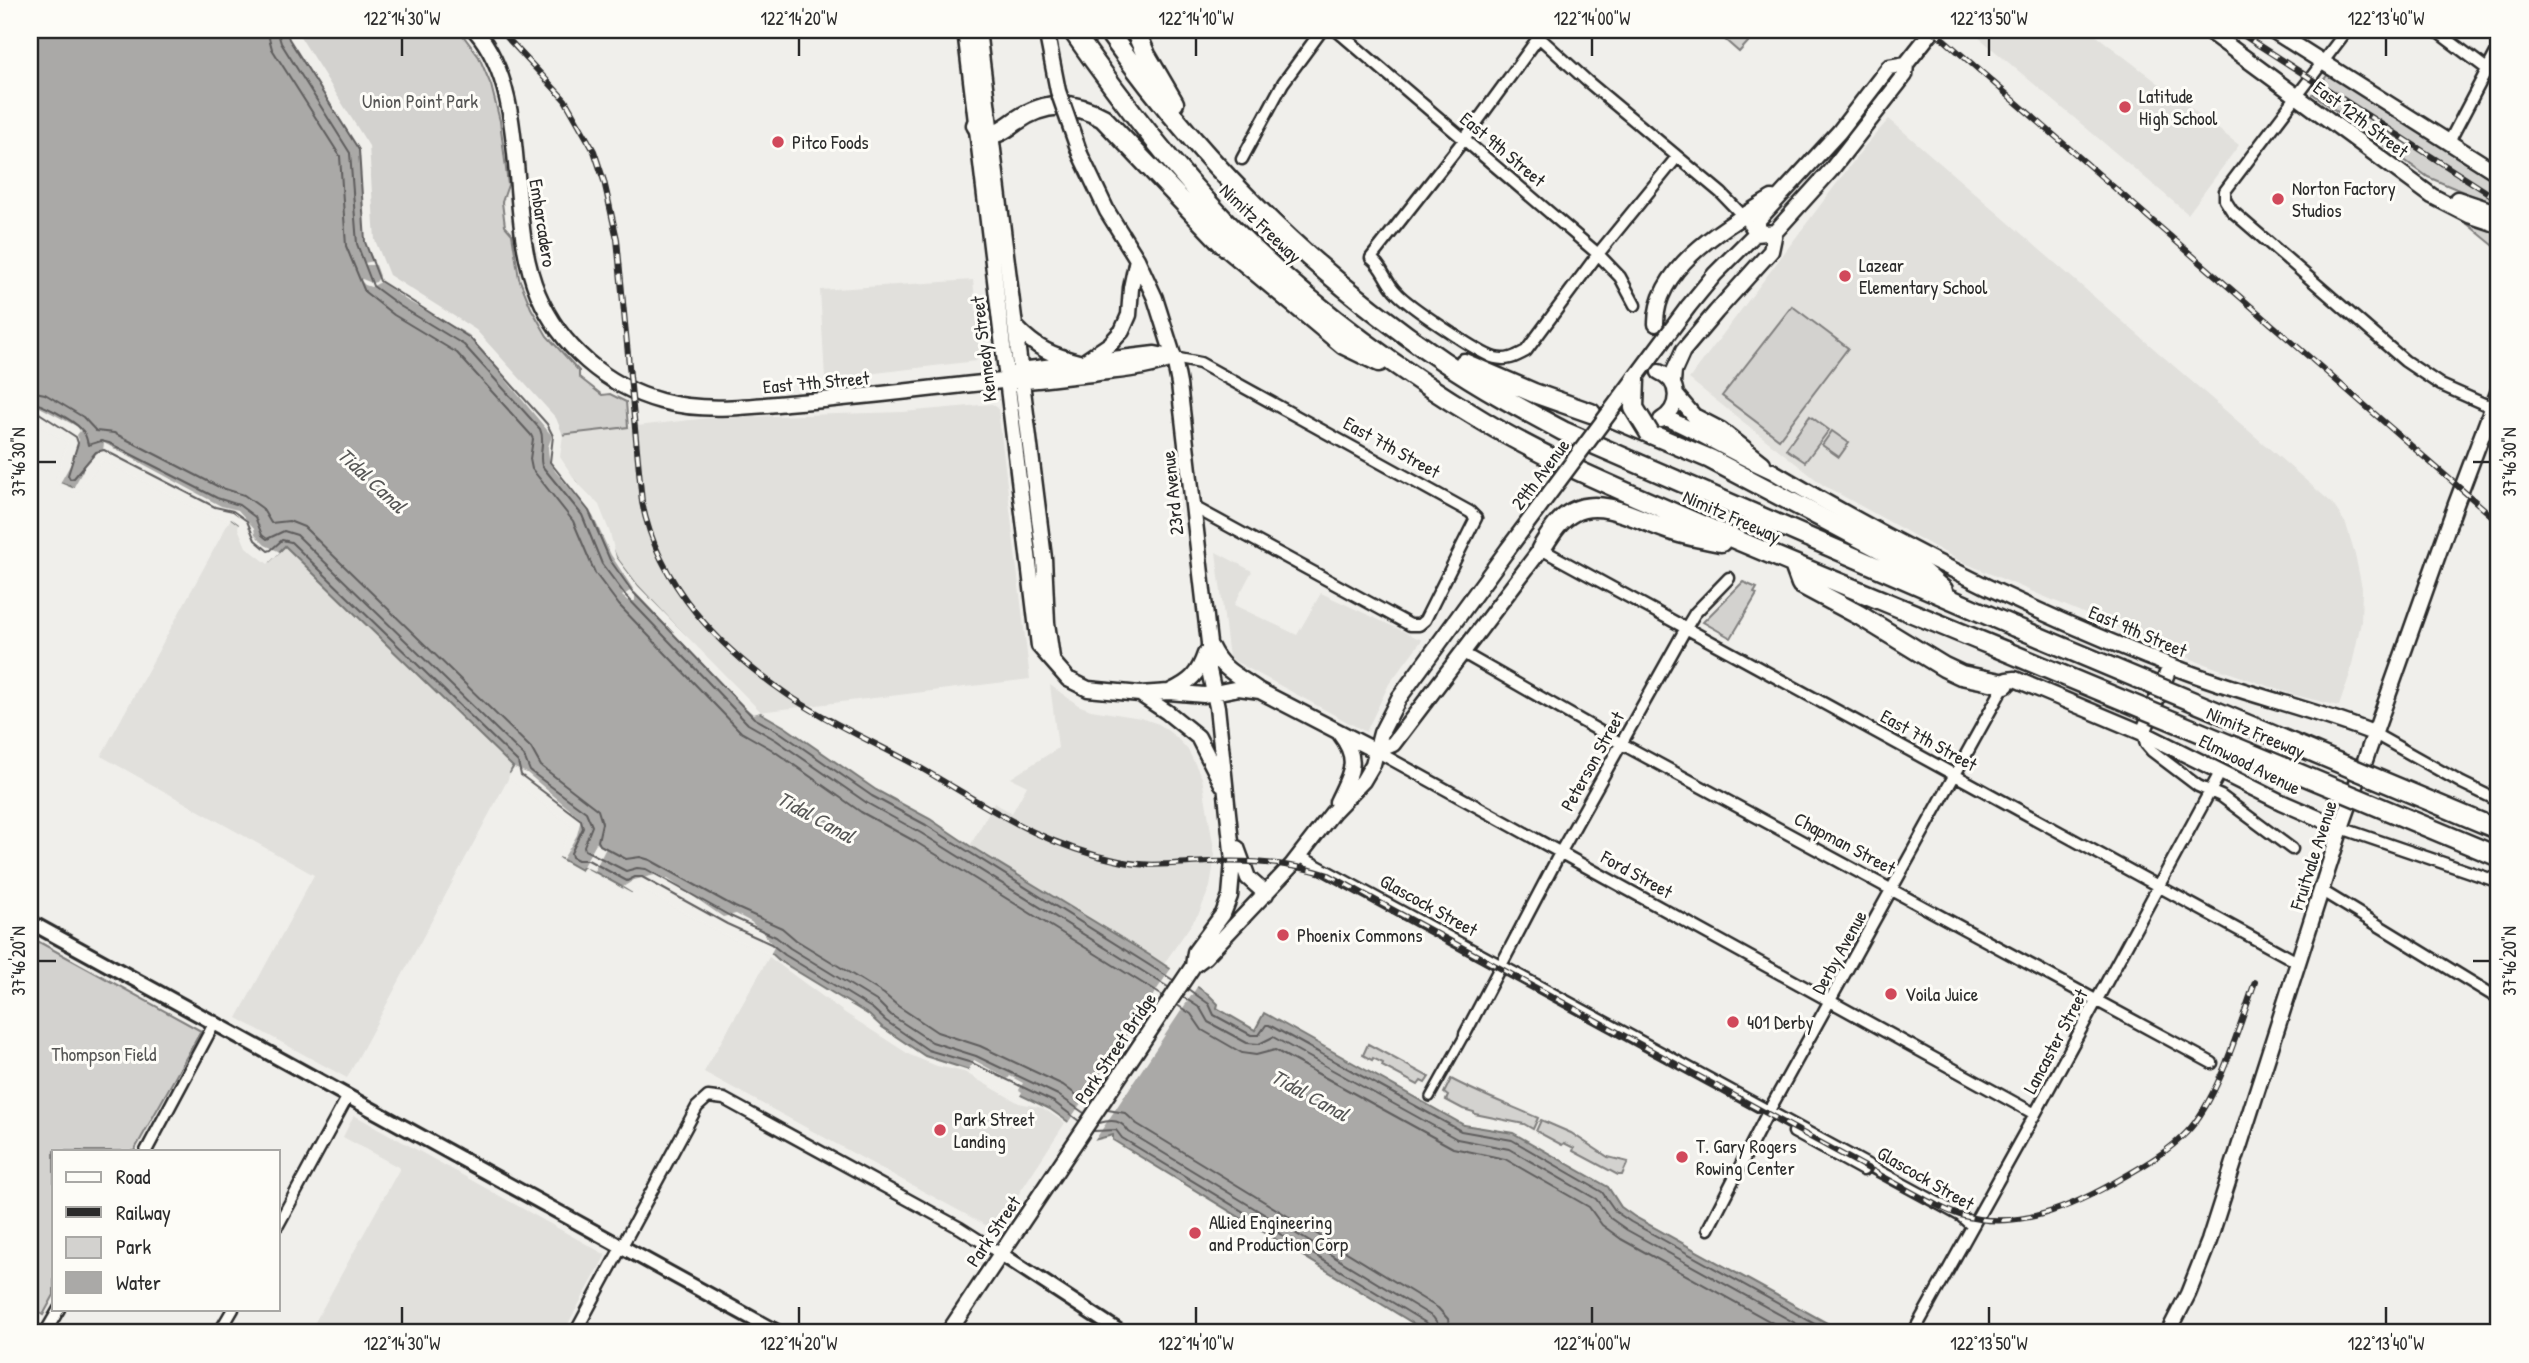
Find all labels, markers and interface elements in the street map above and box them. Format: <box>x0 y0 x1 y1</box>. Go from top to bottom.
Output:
text: 122°14'30"W <box>364 6 440 31</box>
text: 122°14'20"W <box>761 6 837 31</box>
text: 122°14'10"W <box>1159 6 1233 31</box>
text: 122°14'00"W <box>1554 6 1630 31</box>
text: 122°13'50"W <box>1950 6 2028 31</box>
text: 122°13'40"W <box>2348 6 2424 31</box>
street label: East 12th Street <box>2308 75 2414 164</box>
place label: Latitude High School <box>2139 83 2218 131</box>
park label: Union Point Park <box>362 88 478 114</box>
marker: Latitude High School <box>2117 99 2133 115</box>
street label: East 9th Street <box>1455 106 1552 193</box>
place label: Pitco Foods <box>792 129 869 155</box>
marker: Pitco Foods <box>770 134 786 150</box>
place label: Norton Factory Studios <box>2292 175 2396 223</box>
street label: Embarcadero <box>523 177 563 269</box>
street label: Nimitz Freeway <box>1214 177 1308 269</box>
marker: Norton Factory Studios <box>2270 191 2286 207</box>
place label: Lazear Elementary School <box>1859 252 1988 300</box>
marker: Lazear Elementary School <box>1837 268 1853 284</box>
street label: Kennedy Street <box>964 294 1002 403</box>
street label: East 7th Street <box>762 364 871 400</box>
street label: East 7th Street <box>1339 410 1445 484</box>
text: 37°46'30"N <box>6 427 31 497</box>
text: 37°46'30"N <box>2497 427 2522 497</box>
street label: 29th Avenue <box>1505 433 1576 515</box>
water label: Tidal Canal <box>331 441 414 520</box>
street label: 23rd Avenue <box>1155 449 1189 536</box>
street label: Nimitz Freeway <box>1679 483 1785 549</box>
street label: East 9th Street <box>2085 599 2191 663</box>
street label: Nimitz Freeway <box>2203 700 2309 764</box>
street label: East 7th Street <box>1876 703 1982 777</box>
street label: Peterson Street <box>1554 706 1630 816</box>
street label: Elmwood Avenue <box>2195 727 2305 801</box>
water label: Tidal Canal <box>772 784 861 851</box>
street label: Fruitvale Avenue <box>2283 797 2343 914</box>
street label: Chapman Street <box>1790 805 1901 881</box>
street label: Ford Street <box>1596 843 1678 905</box>
street label: Glascock Street <box>1376 867 1483 943</box>
street label: Derby Avenue <box>1805 905 1873 999</box>
place label: Phoenix Commons <box>1297 922 1423 948</box>
text: 37°46'20"N <box>6 926 31 996</box>
text: 37°46'20"N <box>2497 926 2522 996</box>
marker: Phoenix Commons <box>1275 927 1291 943</box>
place label: Voila Juice <box>1905 981 1979 1007</box>
street label: Lancaster Street <box>2016 984 2094 1098</box>
marker: Voila Juice <box>1883 986 1899 1002</box>
street label: Park Street Bridge <box>1068 987 1162 1109</box>
place label: 401 Derby <box>1747 1009 1814 1035</box>
marker: 401 Derby <box>1725 1014 1741 1030</box>
park label: Thompson Field <box>52 1041 157 1067</box>
water label: Tidal Canal <box>1266 1062 1355 1129</box>
place label: Park Street Landing <box>954 1106 1035 1154</box>
marker: Park Street Landing <box>932 1122 948 1138</box>
place label: T. Gary Rogers Rowing Center <box>1696 1133 1797 1181</box>
street label: Glascock Street <box>1873 1140 1980 1216</box>
marker: T. Gary Rogers Rowing Center <box>1674 1149 1690 1165</box>
legend <box>52 1150 280 1310</box>
text: Road <box>116 1162 150 1191</box>
street label: Park Street <box>960 1190 1027 1272</box>
text: Railway <box>116 1198 171 1227</box>
place label: Allied Engineering and Production Corp <box>1209 1209 1348 1257</box>
marker: Allied Engineering and Production Corp <box>1187 1225 1203 1241</box>
text: Park <box>116 1232 151 1261</box>
text: Water <box>116 1268 161 1297</box>
text: 122°14'30"W <box>364 1331 440 1356</box>
text: 122°14'20"W <box>761 1331 837 1356</box>
text: 122°14'10"W <box>1159 1331 1233 1356</box>
text: 122°14'00"W <box>1554 1331 1630 1356</box>
text: 122°13'50"W <box>1950 1331 2028 1356</box>
text: 122°13'40"W <box>2348 1331 2424 1356</box>

